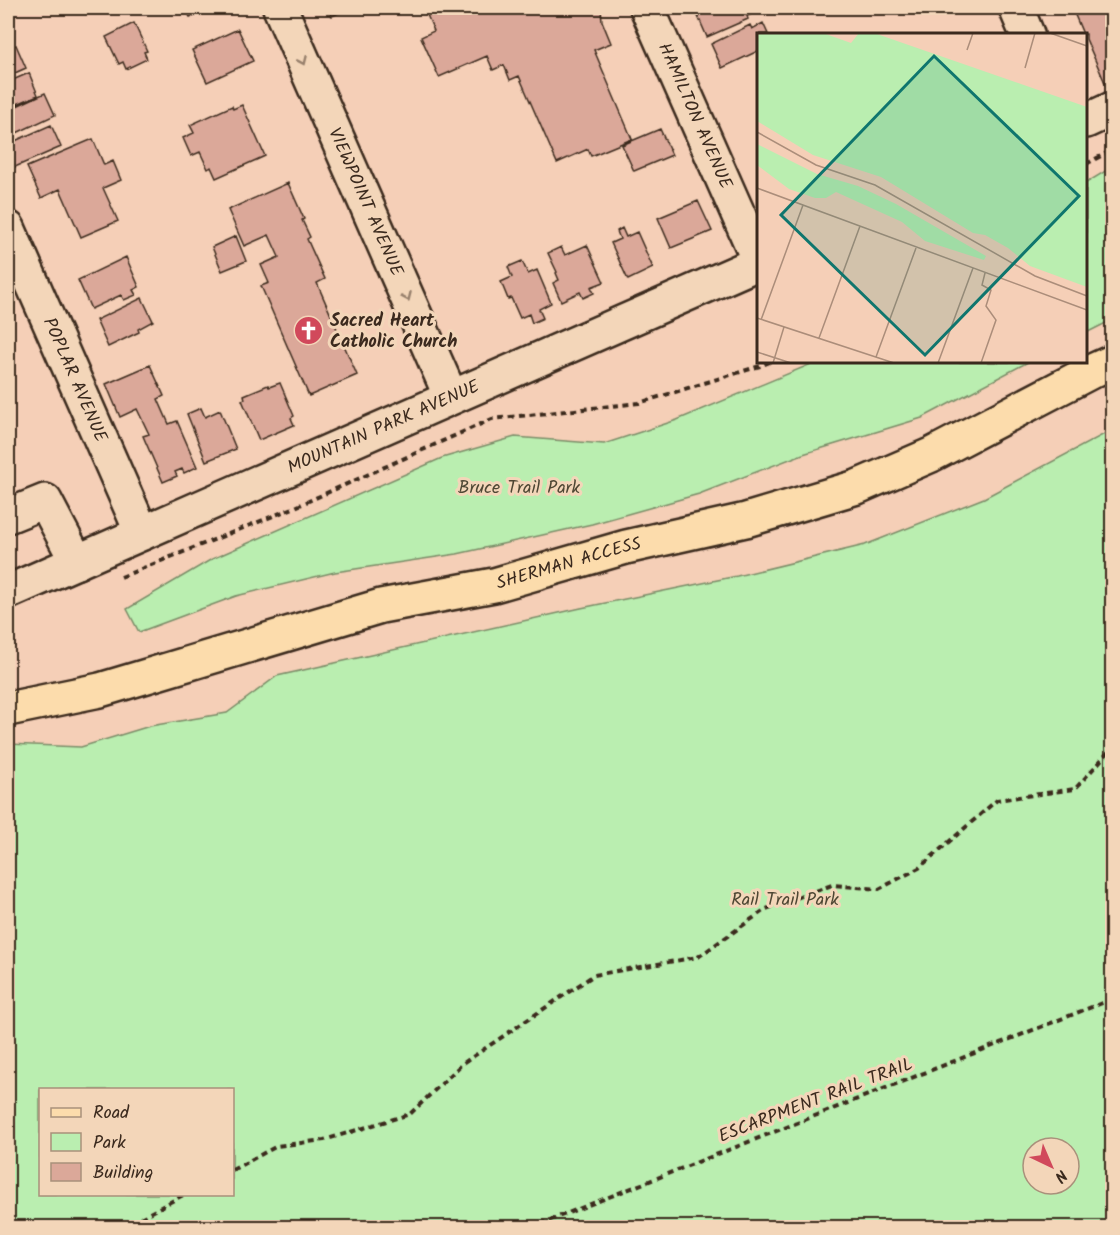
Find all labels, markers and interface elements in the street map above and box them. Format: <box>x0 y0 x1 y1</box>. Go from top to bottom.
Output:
inset map <box>757 33 1087 363</box>
street label: HAMILTON AVENUE <box>650 38 740 194</box>
one-way arrow <box>296 55 308 66</box>
street label: VIEWPOINT AVENUE <box>320 123 411 281</box>
one-way arrow <box>400 291 412 302</box>
place label: Sacred Heart Catholic Church <box>330 307 457 357</box>
street label: POPLAR AVENUE <box>35 313 115 447</box>
church icon: Sacred Heart Catholic Church <box>293 315 325 347</box>
street label: MOUNTAIN PARK AVENUE <box>283 372 485 482</box>
park label: Bruce Trail Park <box>458 474 581 503</box>
street label: SHERMAN ACCESS <box>493 529 644 598</box>
park label: Rail Trail Park <box>731 886 839 915</box>
street label: ESCARPMENT RAIL TRAIL <box>714 1050 918 1152</box>
legend <box>39 1088 234 1196</box>
text: Road <box>93 1099 130 1128</box>
text: Park <box>93 1129 126 1158</box>
north arrow <box>1021 1136 1081 1196</box>
text: Building <box>93 1159 153 1188</box>
text: N <box>1048 1163 1073 1188</box>

